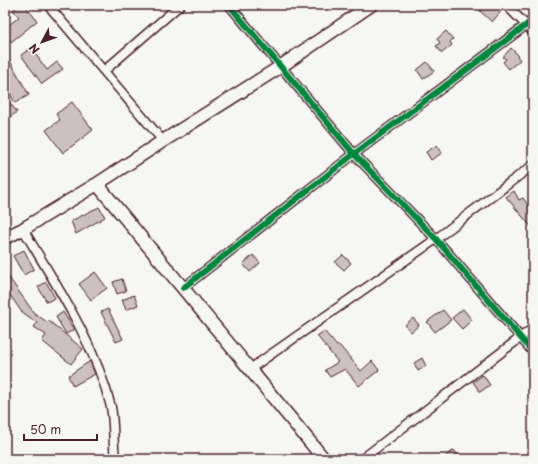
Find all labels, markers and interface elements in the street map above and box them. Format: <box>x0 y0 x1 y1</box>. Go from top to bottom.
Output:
north arrow <box>22 22 62 62</box>
text: N <box>25 40 43 58</box>
scale bar <box>24 416 97 442</box>
text: 50 m <box>30 420 61 438</box>

